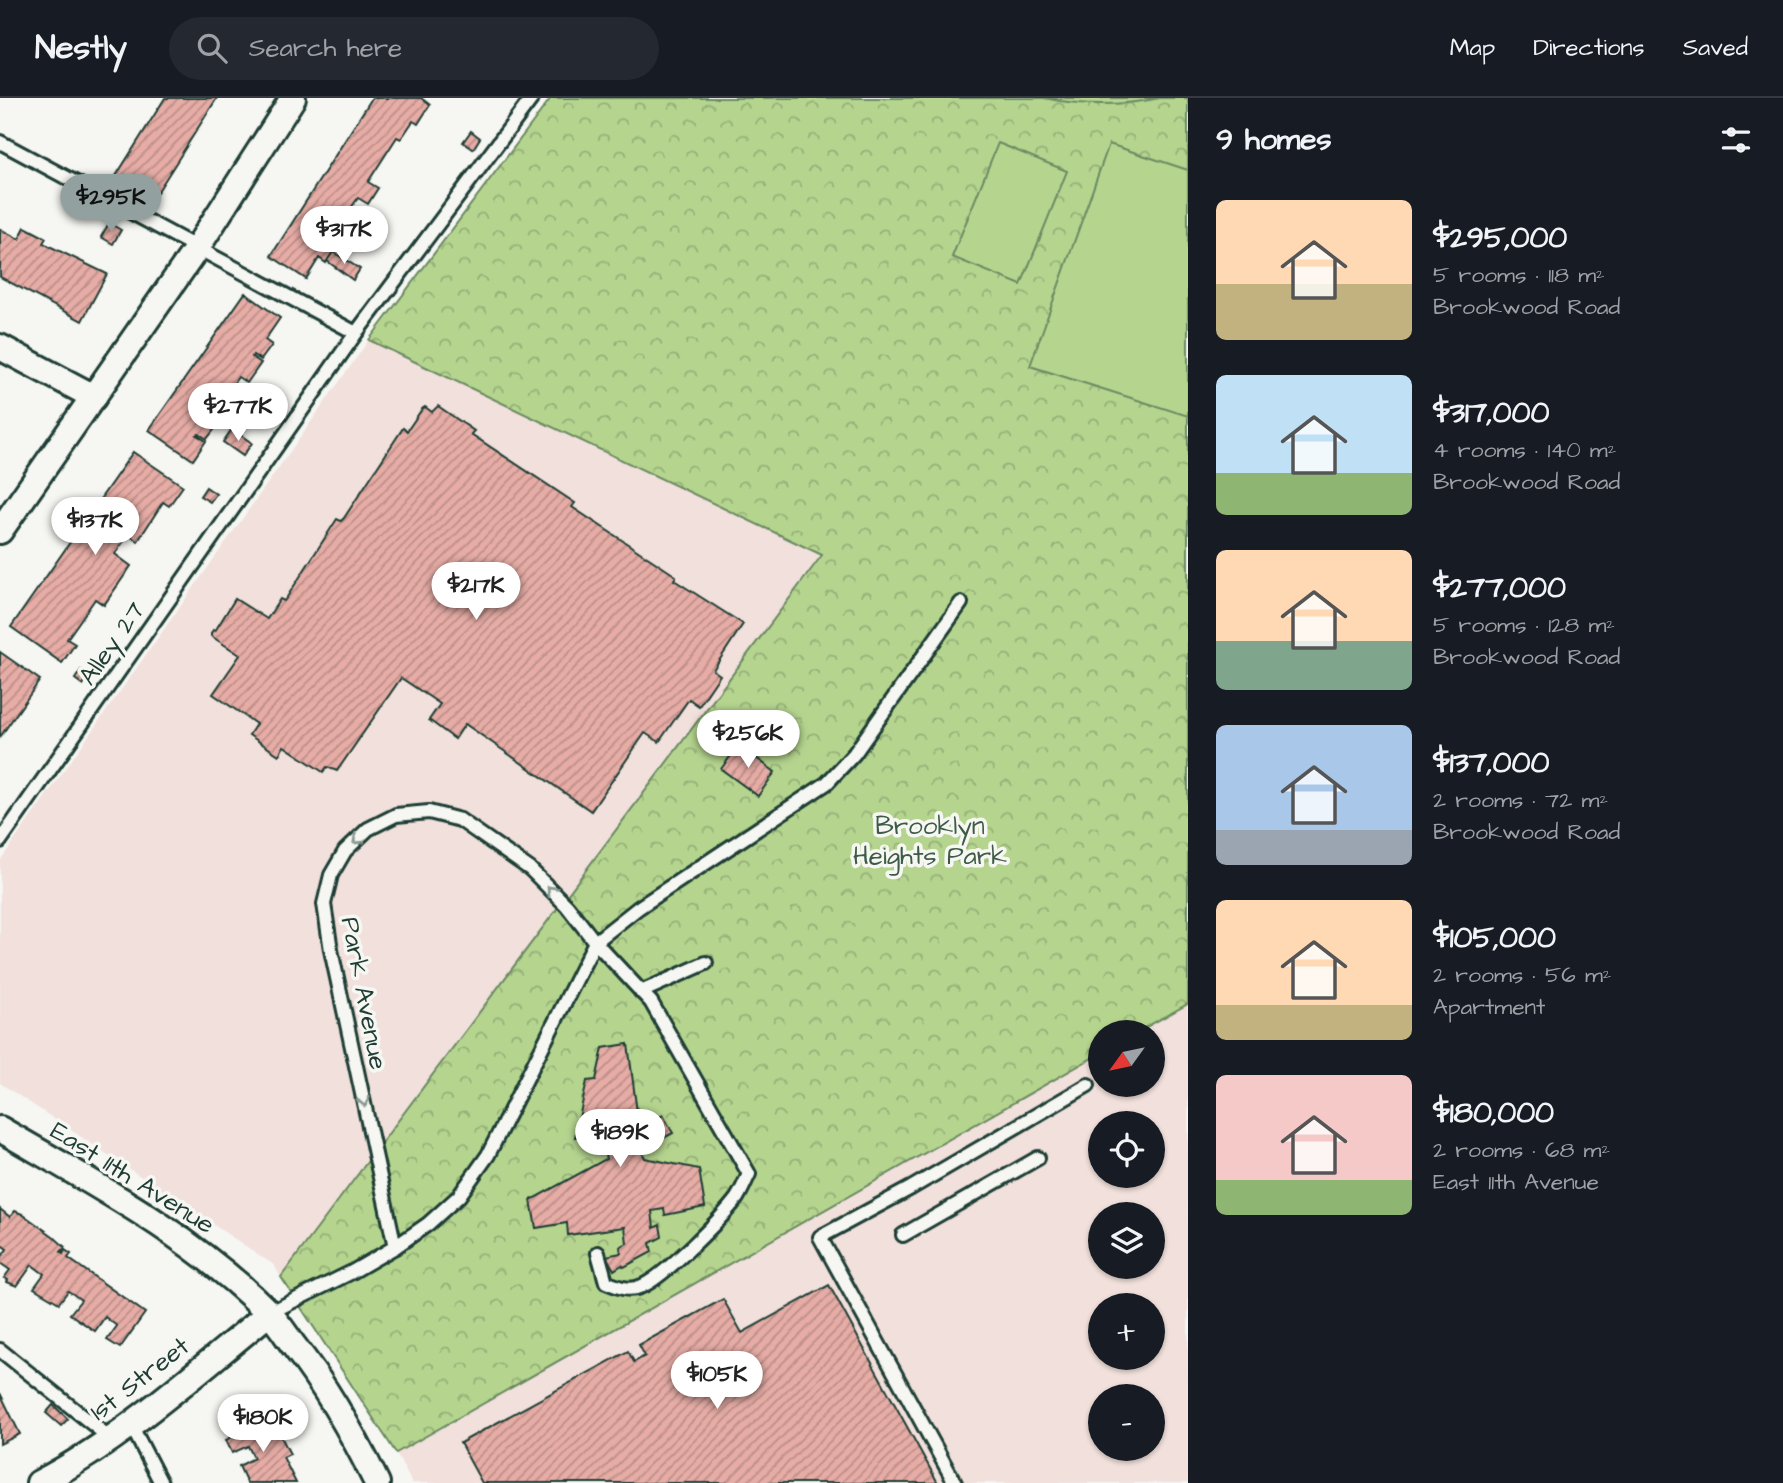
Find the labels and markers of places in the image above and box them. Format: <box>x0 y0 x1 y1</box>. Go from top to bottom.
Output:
pin: $295K <box>62 174 160 234</box>
pin: $317K <box>295 206 393 266</box>
pin: $277K <box>189 384 287 443</box>
pin: $137K <box>46 498 144 557</box>
pin: $217K <box>427 562 525 622</box>
pin: $256K <box>699 710 797 770</box>
pin: $189K <box>571 1110 669 1169</box>
pin: $105K <box>668 1352 766 1411</box>
pin: $180K <box>214 1394 312 1454</box>

